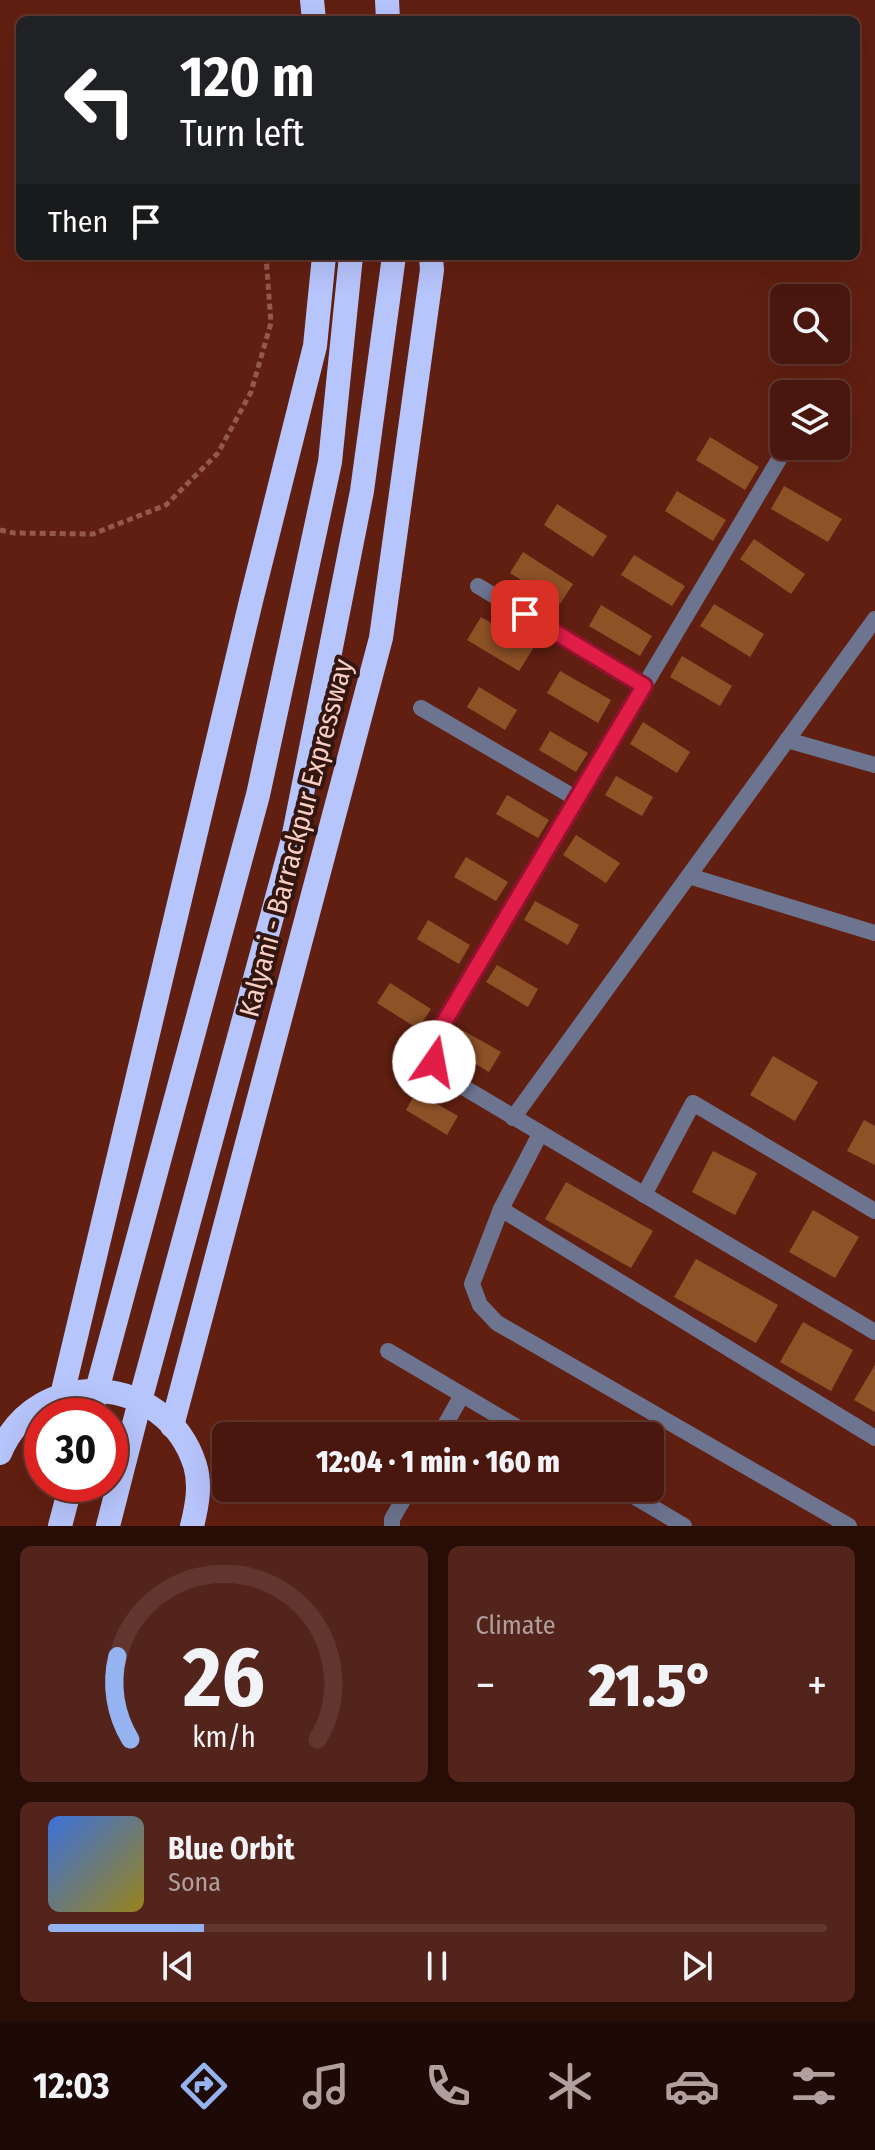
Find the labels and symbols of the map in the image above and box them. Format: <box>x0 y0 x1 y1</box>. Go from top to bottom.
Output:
pin <box>491 580 559 648</box>
street label: Kalyani - Barrackpur Expressway <box>232 655 360 1020</box>
position arrow <box>392 1020 476 1104</box>
speed limit sign: 30 <box>24 1398 128 1502</box>

